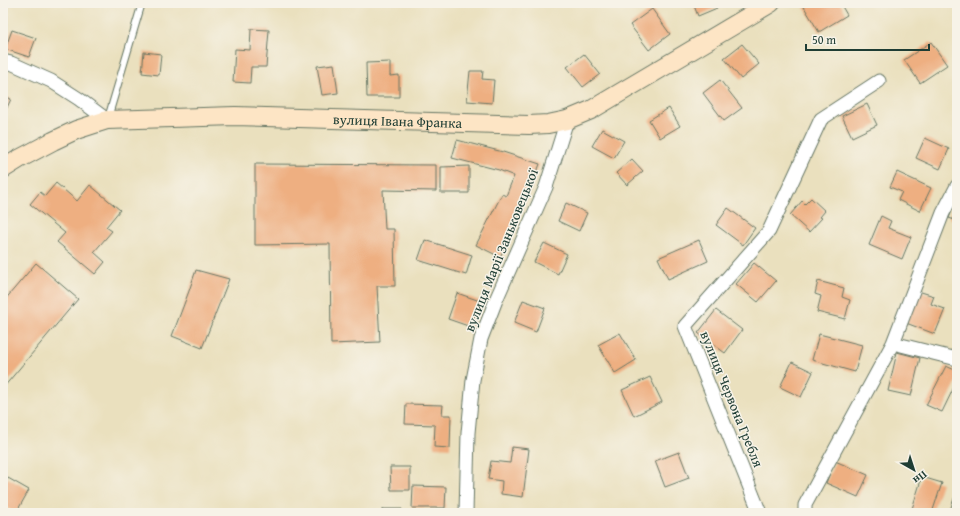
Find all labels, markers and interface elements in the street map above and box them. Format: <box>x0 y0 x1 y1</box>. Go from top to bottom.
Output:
scale bar <box>806 26 929 52</box>
text: 50 m <box>812 31 836 48</box>
street label: вулиця Івана Франка <box>332 109 463 133</box>
street label: вулиця Марії Заньковецької <box>459 165 543 335</box>
street label: вулиця Червона Гребля <box>695 328 769 470</box>
north arrow <box>894 450 934 490</box>
text: Пн <box>910 467 931 489</box>

